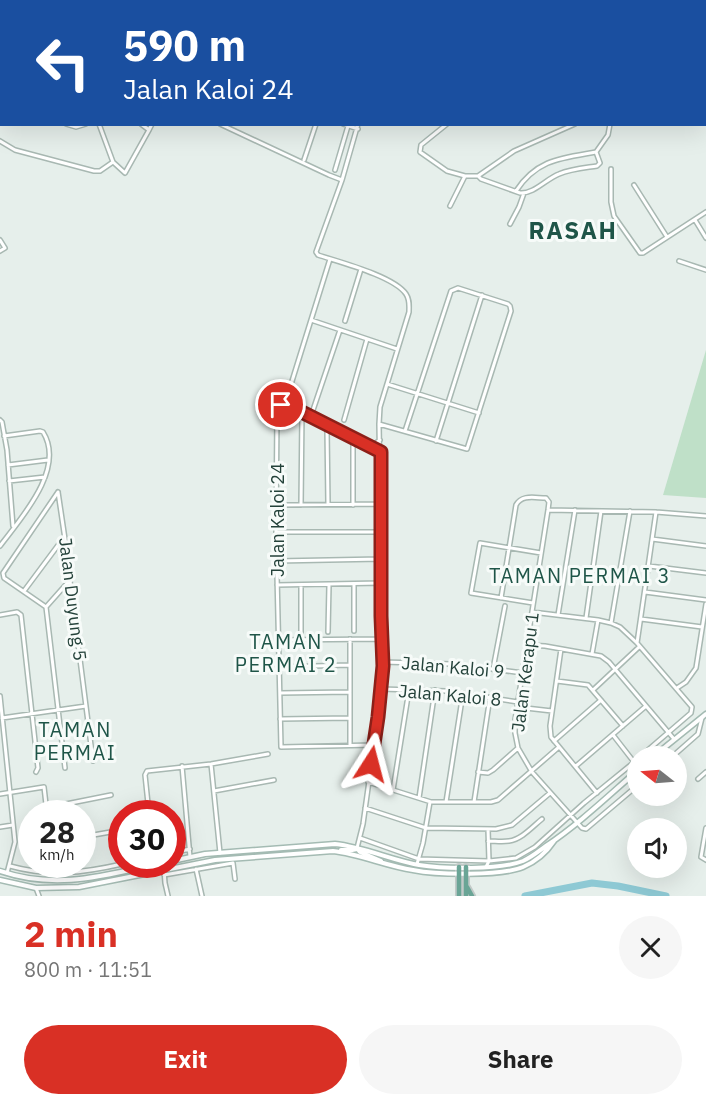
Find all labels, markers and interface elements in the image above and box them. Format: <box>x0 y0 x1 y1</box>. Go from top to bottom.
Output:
text: 590 m <box>123 18 246 73</box>
icon: left <box>24 24 102 102</box>
text: Jalan Kaloi 24 <box>123 71 294 106</box>
district label: RASAH <box>529 214 617 246</box>
pin <box>255 379 306 430</box>
icon: arrive <box>264 388 297 421</box>
street label: Jalan Kaloi 24 <box>266 463 289 577</box>
street label: Jalan Duyung 5 <box>54 536 92 662</box>
district label: TAMAN PERMAI 3 <box>489 562 671 589</box>
street label: Jalan Kerapu 1 <box>506 611 544 733</box>
district label: TAMAN PERMAI 2 <box>235 628 337 678</box>
street label: Jalan Kaloi 9 <box>401 651 505 683</box>
street label: Jalan Kaloi 8 <box>398 679 502 711</box>
district label: TAMAN PERMAI <box>34 716 116 766</box>
position arrow <box>339 732 403 796</box>
north arrow <box>627 746 687 806</box>
map controls <box>627 746 687 878</box>
speed limit sign: 30 <box>108 800 186 878</box>
text: 28 <box>39 812 75 851</box>
button: sound <box>627 818 687 878</box>
text: km/h <box>39 845 75 864</box>
text: 2 min <box>24 910 118 957</box>
button: close <box>619 916 682 979</box>
text: 800 m · 11:51 <box>24 956 152 983</box>
button: Exit <box>24 1025 347 1094</box>
button: Share <box>359 1025 682 1094</box>

